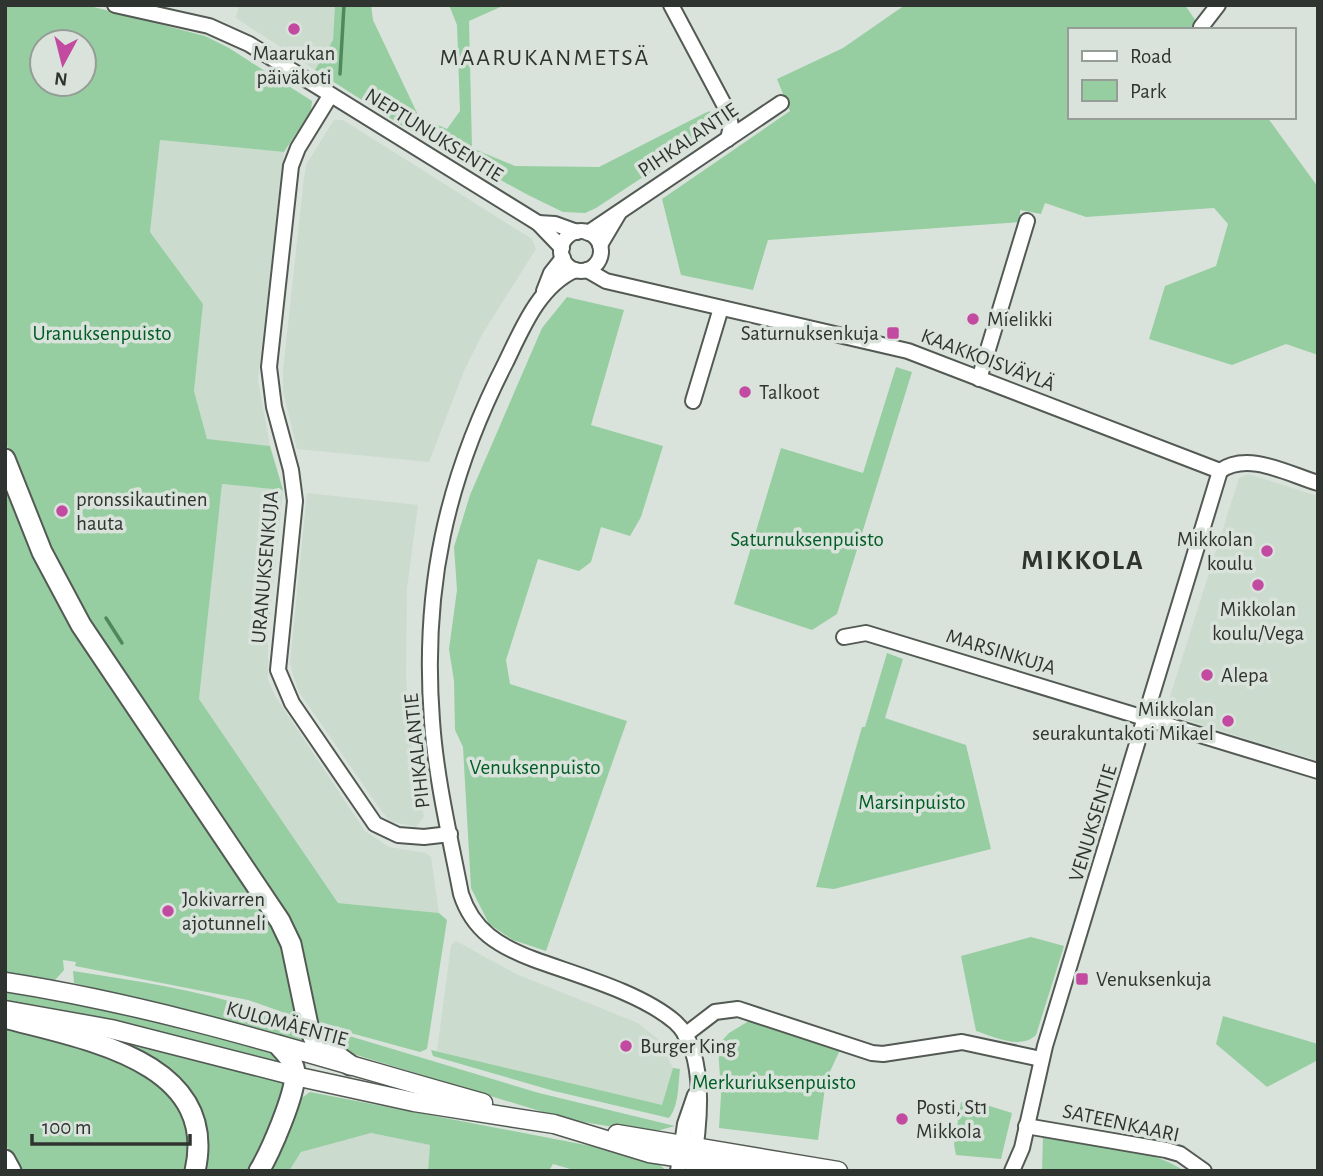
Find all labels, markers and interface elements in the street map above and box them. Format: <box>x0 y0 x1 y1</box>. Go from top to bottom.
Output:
marker: Maarukan päiväkoti <box>286 21 302 37</box>
north arrow <box>28 28 98 98</box>
legend <box>1068 28 1295 119</box>
place label: Maarukan päiväkoti <box>253 43 335 88</box>
district label: MAARUKANMETSÄ <box>440 45 651 70</box>
text: Road <box>1130 46 1172 67</box>
text: N <box>53 68 69 89</box>
text: Park <box>1130 81 1167 102</box>
street label: NEPTUNUKSENTIE <box>361 84 507 186</box>
street label: PIHKALANTIE <box>634 99 742 181</box>
place label: Mielikki <box>987 309 1053 330</box>
marker: Mielikki <box>965 311 981 327</box>
park label: Uranuksenpuisto <box>32 323 172 344</box>
place label: Saturnuksenkuja <box>741 323 879 344</box>
street label: KAAKKOISVÄYLÄ <box>918 324 1058 395</box>
marker: Saturnuksenkuja <box>885 325 901 341</box>
place label: Talkoot <box>759 382 820 403</box>
marker: Talkoot <box>737 384 753 400</box>
place label: pronssikautinen hauta <box>76 489 208 534</box>
street label: URANUKSENKUJA <box>248 490 282 644</box>
marker: pronssikautinen hauta <box>54 503 70 519</box>
park label: Saturnuksenpuisto <box>730 529 884 550</box>
place label: Mikkolan koulu <box>1177 529 1253 574</box>
marker: Mikkolan koulu <box>1259 543 1275 559</box>
district label: MIKKOLA <box>1021 547 1145 575</box>
marker: Mikkolan koulu/Vega <box>1250 577 1266 593</box>
place label: Mikkolan koulu/Vega <box>1212 599 1304 644</box>
street label: MARSINKUJA <box>944 625 1058 679</box>
place label: Alepa <box>1221 665 1269 686</box>
marker: Alepa <box>1199 667 1215 683</box>
street label: PIHKALANTIE <box>401 692 433 810</box>
place label: Mikkolan seurakuntakoti Mikael <box>1032 699 1214 744</box>
marker: Mikkolan seurakuntakoti Mikael <box>1220 713 1236 729</box>
park label: Venuksenpuisto <box>470 757 600 778</box>
street label: VENUKSENTIE <box>1065 762 1121 884</box>
park label: Marsinpuisto <box>858 792 966 813</box>
place label: Jokivarren ajotunneli <box>182 889 266 934</box>
marker: Jokivarren ajotunneli <box>160 903 176 919</box>
place label: Venuksenkuja <box>1096 969 1212 990</box>
marker: Venuksenkuja <box>1074 971 1090 987</box>
street label: KULOMÄENTIE <box>224 997 350 1050</box>
place label: Burger King <box>640 1036 737 1057</box>
marker: Burger King <box>618 1038 634 1054</box>
park label: Merkuriuksenpuisto <box>692 1072 856 1093</box>
place label: Posti, St1 Mikkola <box>916 1097 988 1142</box>
street label: SATEENKAARI <box>1061 1100 1181 1146</box>
scale bar <box>32 1102 189 1146</box>
marker: Posti, St1 Mikkola <box>894 1111 910 1127</box>
text: 100 m <box>42 1117 92 1138</box>

